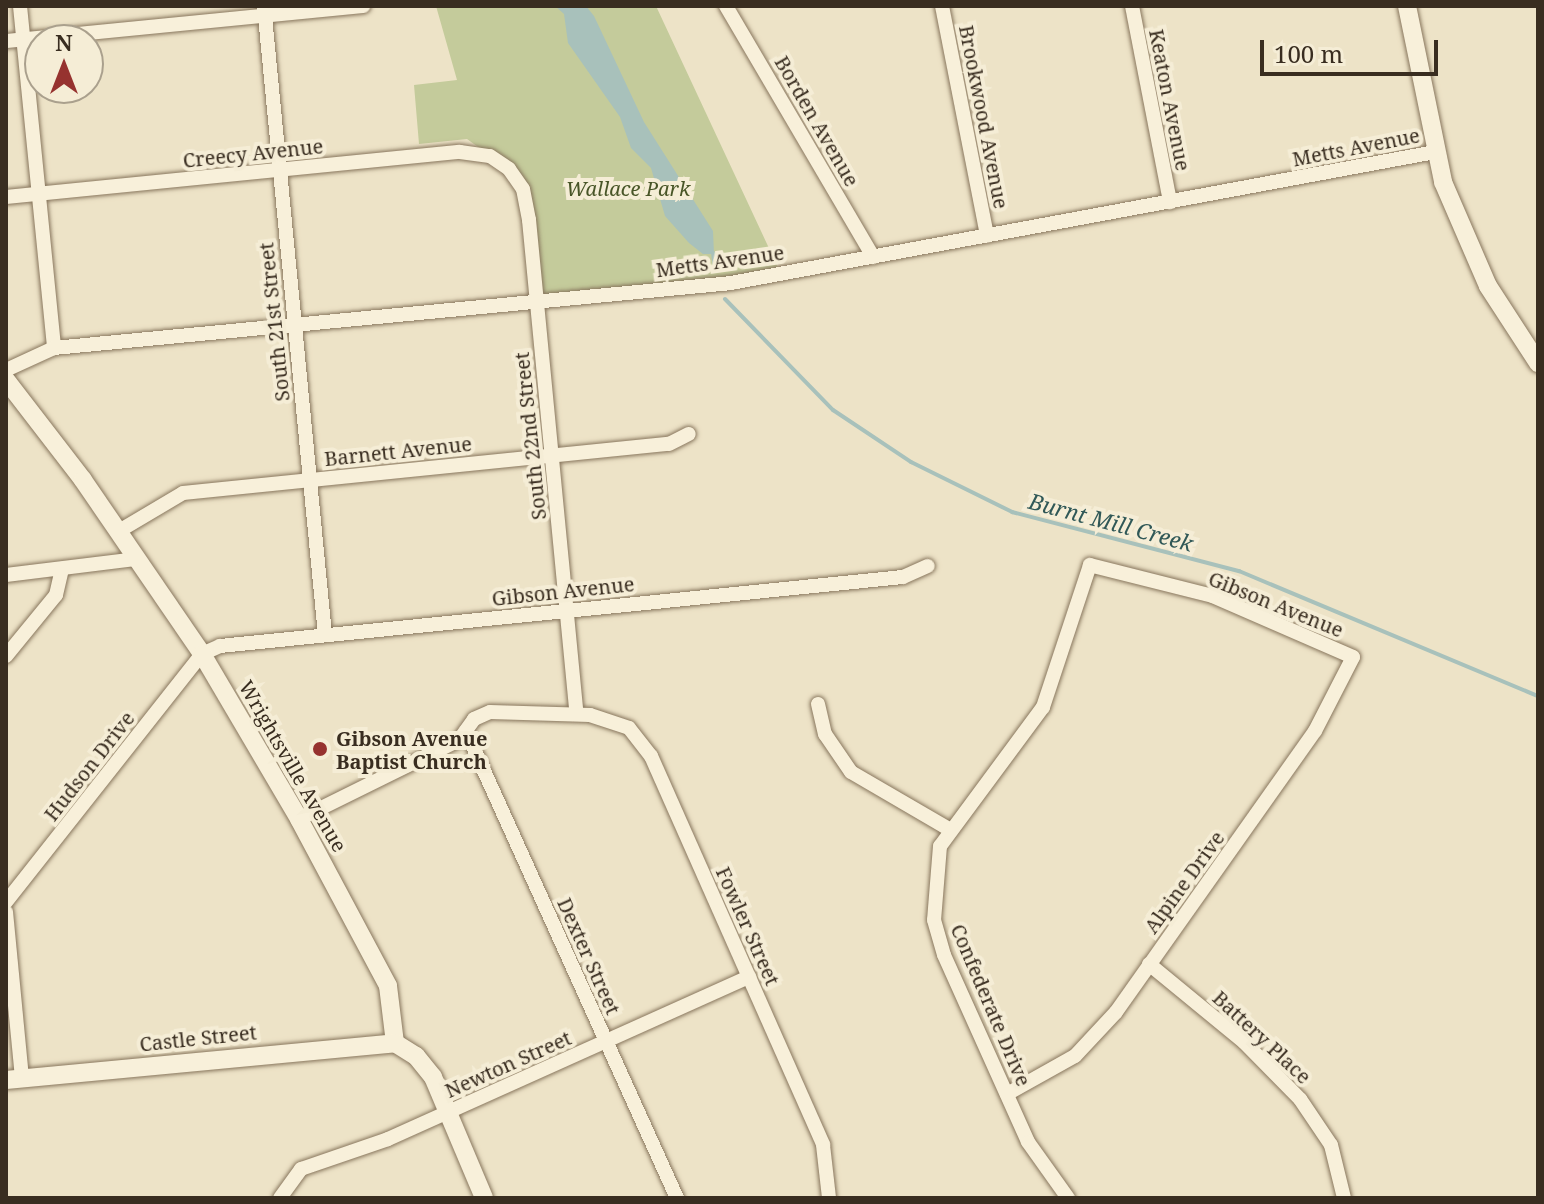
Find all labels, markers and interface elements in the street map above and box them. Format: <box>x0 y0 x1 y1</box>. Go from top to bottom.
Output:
street label: Brookwood Avenue <box>954 23 1014 211</box>
north arrow <box>24 24 104 104</box>
scale bar <box>1264 24 1442 74</box>
text: N <box>55 27 73 57</box>
street label: Keaton Avenue <box>1145 27 1195 173</box>
text: 100 m <box>1274 37 1343 70</box>
street label: Borden Avenue <box>770 52 864 190</box>
street label: Metts Avenue <box>1290 123 1422 171</box>
street label: Creecy Avenue <box>182 134 324 172</box>
park label: Wallace Park <box>566 176 690 200</box>
street label: Metts Avenue <box>654 240 786 282</box>
street label: South 21st Street <box>254 241 294 403</box>
street label: South 22nd Street <box>509 351 551 521</box>
street label: Barnett Avenue <box>323 431 473 471</box>
water label: Burnt Mill Creek <box>1026 487 1196 557</box>
street label: Gibson Avenue <box>1205 566 1347 642</box>
street label: Gibson Avenue <box>491 572 635 610</box>
street label: Wrightsville Avenue <box>234 676 352 856</box>
street label: Hudson Drive <box>39 707 139 825</box>
place label: Gibson Avenue Baptist Church <box>336 726 487 773</box>
marker: Gibson Avenue Baptist Church <box>311 740 329 758</box>
street label: Alpine Drive <box>1139 826 1229 938</box>
street label: Fowler Street <box>711 863 785 989</box>
street label: Dexter Street <box>553 894 625 1018</box>
street label: Confederate Drive <box>946 920 1036 1090</box>
street label: Battery Place <box>1208 986 1316 1088</box>
street label: Castle Street <box>138 1020 258 1056</box>
street label: Newton Street <box>441 1025 575 1103</box>

